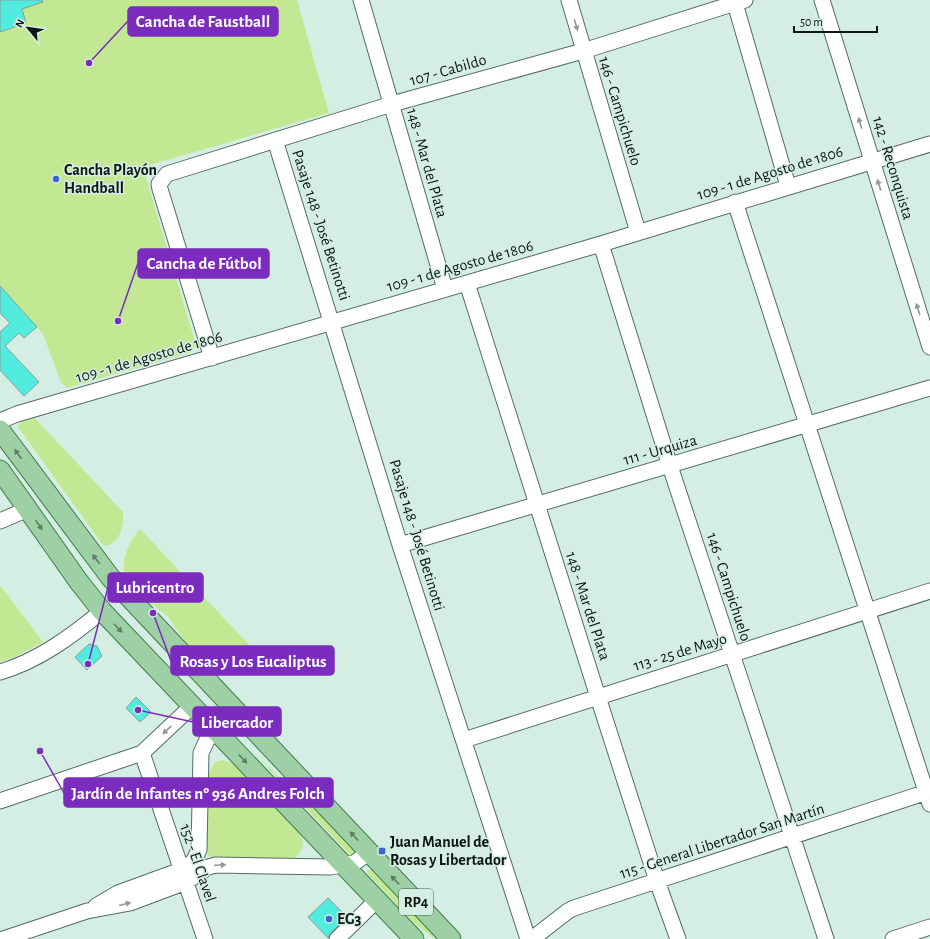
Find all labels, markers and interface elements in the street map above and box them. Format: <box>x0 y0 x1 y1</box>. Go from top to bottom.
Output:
callout: Cancha de Faustball <box>128 7 278 36</box>
north arrow <box>8 8 48 48</box>
scale bar <box>794 8 877 34</box>
text: Cancha de Faustball <box>136 13 270 30</box>
text: 50 m <box>800 16 823 28</box>
text: N <box>13 17 26 29</box>
one-way arrow <box>573 20 579 32</box>
street label: 107 - Cabildo <box>408 51 488 89</box>
street label: 146 - Campichuelo <box>596 55 644 168</box>
street label: 148 - Mar del Plata <box>404 107 450 219</box>
street label: 142 - Reconquista <box>870 114 916 222</box>
one-way arrow <box>857 117 863 129</box>
street label: 109 - 1 de Agosto de 1806 <box>695 143 845 203</box>
street label: Pasaje 148 - José Betinotti <box>288 148 353 303</box>
place label: Cancha Playón Handball <box>64 162 157 196</box>
marker: Cancha Playón Handball <box>51 174 61 184</box>
one-way arrow <box>876 179 882 191</box>
street label: 109 - 1 de Agosto de 1806 <box>385 237 535 295</box>
callout: Cancha de Fútbol <box>138 249 269 278</box>
text: Cancha de Fútbol <box>146 255 262 272</box>
one-way arrow <box>915 303 921 315</box>
street label: 109 - 1 de Agosto de 1806 <box>74 328 224 386</box>
street label: 111 - Urquiza <box>621 432 699 468</box>
one-way arrow <box>14 449 22 460</box>
street label: Pasaje 148 - José Betinotti <box>385 457 448 613</box>
one-way arrow <box>35 519 43 530</box>
street label: 146 - Campichuelo <box>704 531 754 643</box>
street label: 148 - Mar del Plata <box>563 550 613 662</box>
one-way arrow <box>92 553 100 564</box>
callout: Lubricentro <box>108 573 203 602</box>
text: Lubricentro <box>116 579 195 596</box>
one-way arrow <box>113 623 122 632</box>
street label: 113 - 25 de Mayo <box>631 630 729 675</box>
callout: Rosas y Los Eucaliptus <box>171 646 334 675</box>
text: Rosas y Los Eucaliptus <box>179 653 327 671</box>
callout: Libercador <box>193 707 281 736</box>
text: Libercador <box>201 714 273 731</box>
one-way arrow <box>162 725 172 734</box>
one-way arrow <box>238 753 247 764</box>
callout: Jardín de Infantes nº 936 Andres Folch <box>64 778 333 807</box>
text: Jardín de Infantes nº 936 Andres Folch <box>71 785 325 802</box>
street label: 115 - General Libertador San Martín <box>618 800 826 882</box>
street label: 152 - El Clavel <box>177 822 219 904</box>
one-way arrow <box>349 831 359 841</box>
place label: Juan Manuel de Rosas y Libertador <box>390 834 507 869</box>
marker: Juan Manuel de Rosas y Libertador <box>377 846 387 856</box>
one-way arrow <box>214 862 226 869</box>
one-way arrow <box>391 874 400 885</box>
road number: RP4 <box>399 889 433 915</box>
one-way arrow <box>119 901 131 907</box>
place label: EG3 <box>337 911 362 927</box>
marker: EG3 <box>324 914 334 924</box>

